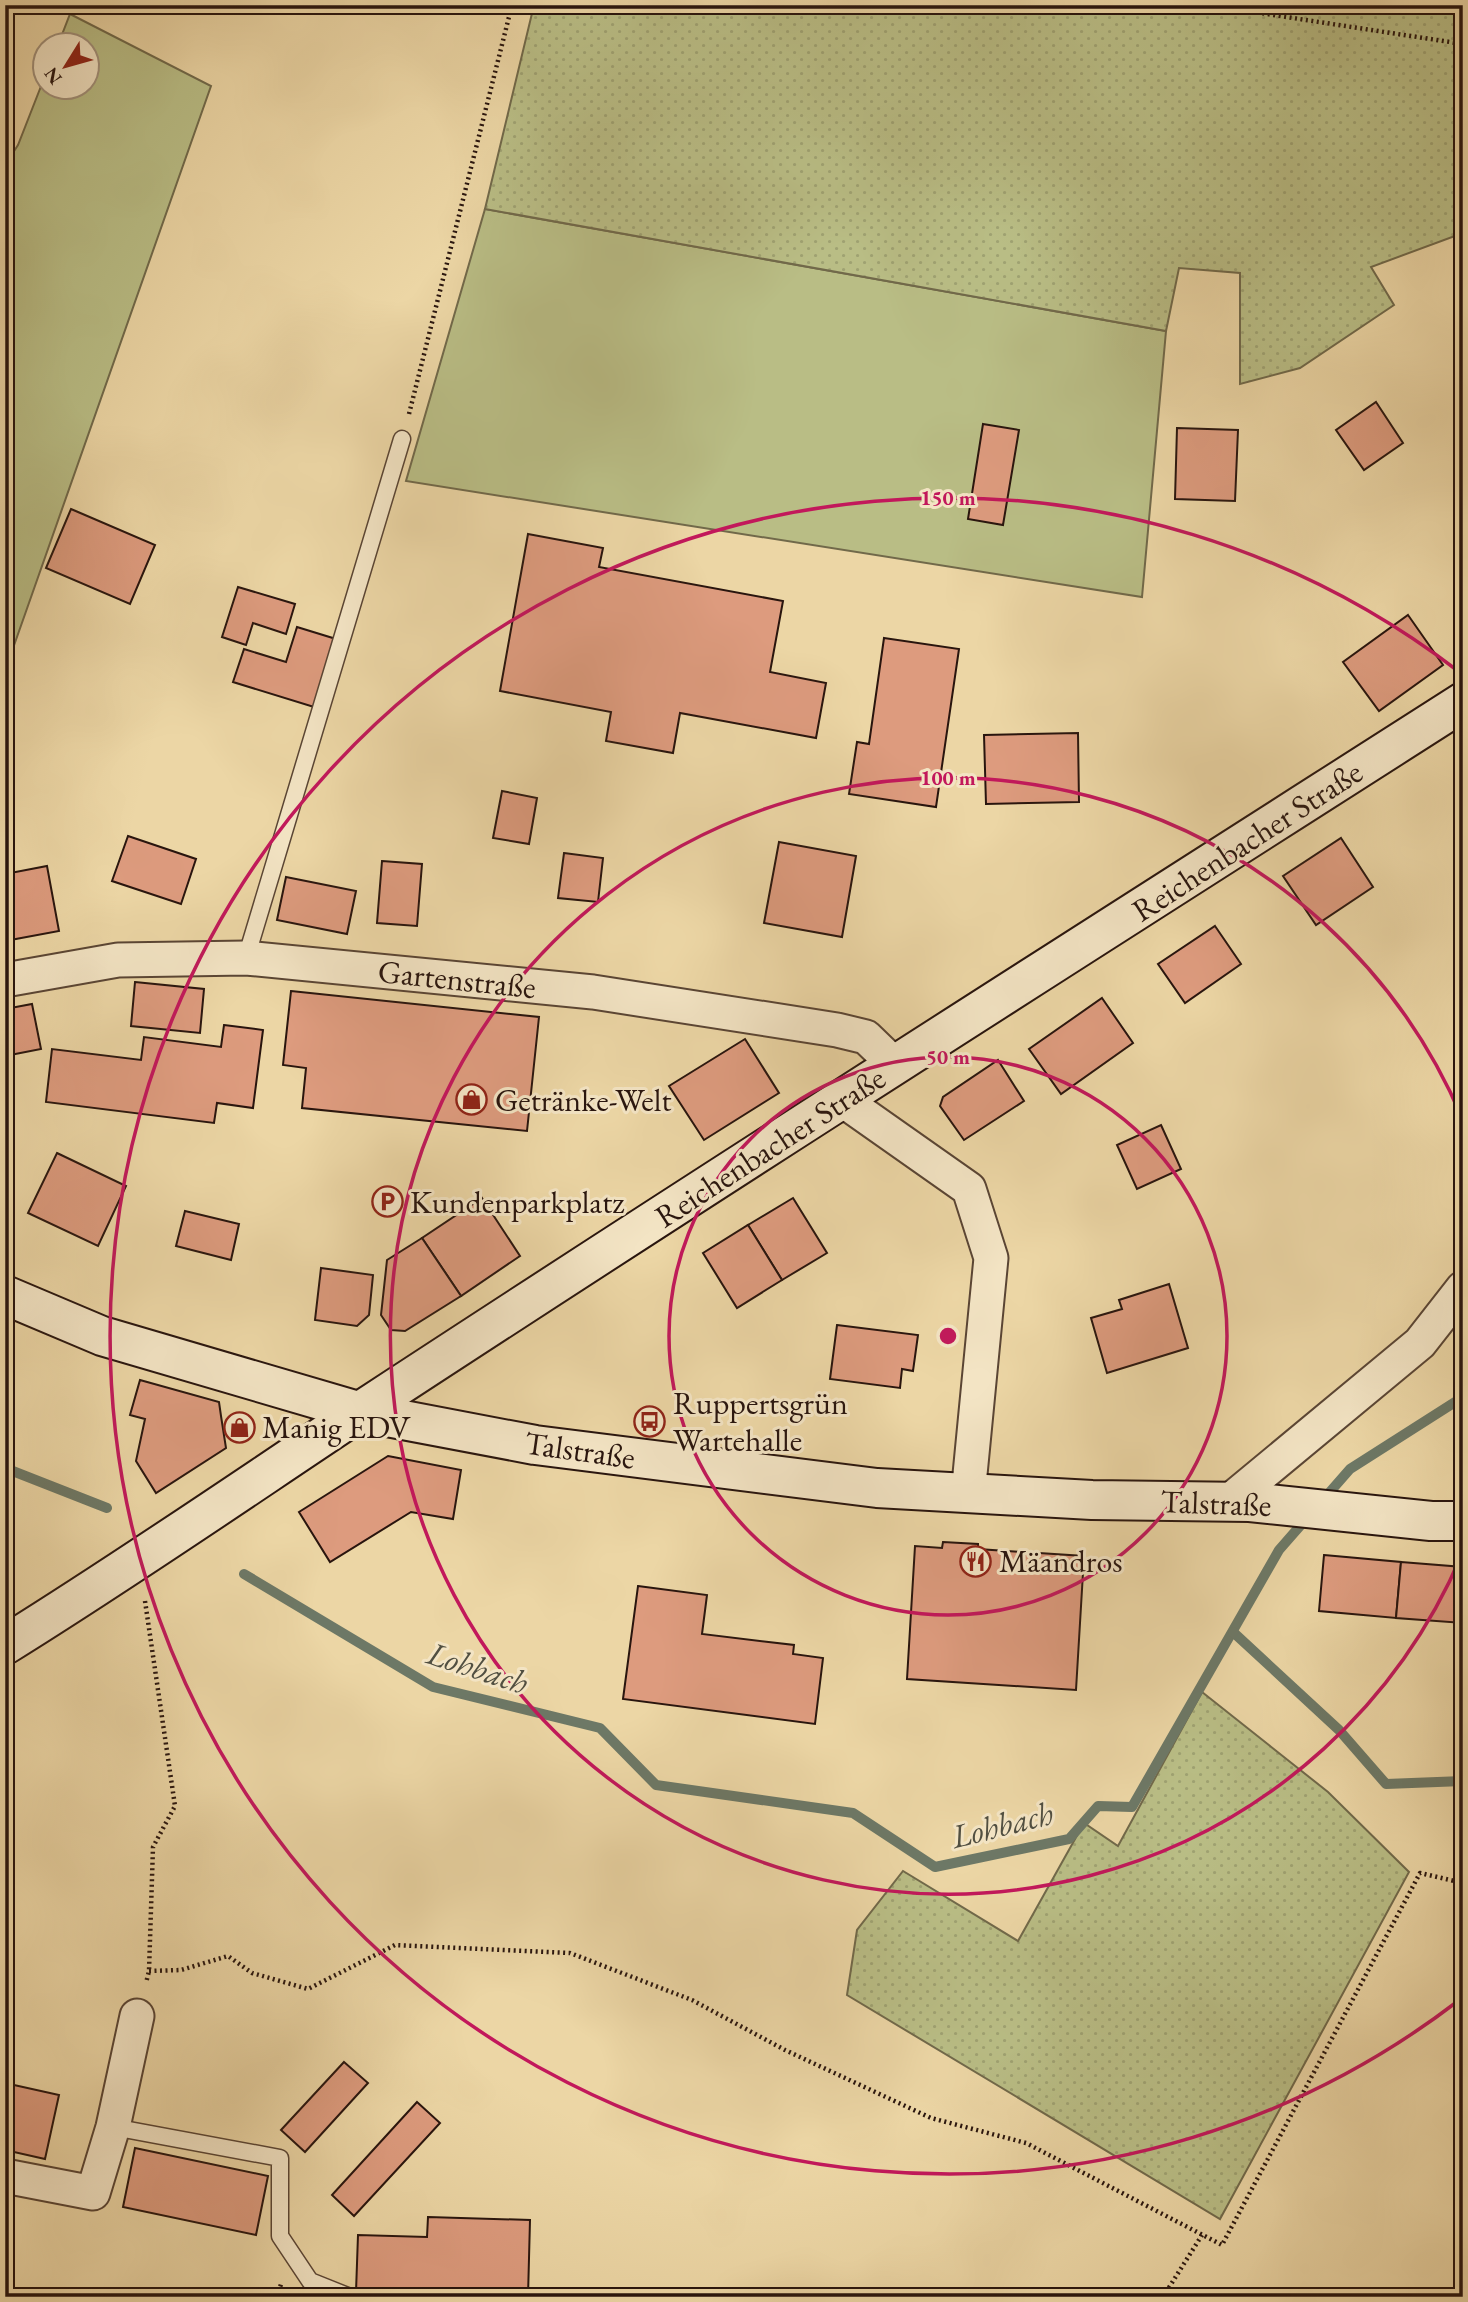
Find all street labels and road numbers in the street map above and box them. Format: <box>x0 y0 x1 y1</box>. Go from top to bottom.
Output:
street label: Reichenbacher Straße <box>1124 751 1370 931</box>
street label: Gartenstraße <box>376 950 538 1008</box>
street label: Reichenbacher Straße <box>647 1057 893 1237</box>
street label: Talstraße <box>522 1421 638 1479</box>
street label: Talstraße <box>1160 1480 1272 1526</box>

